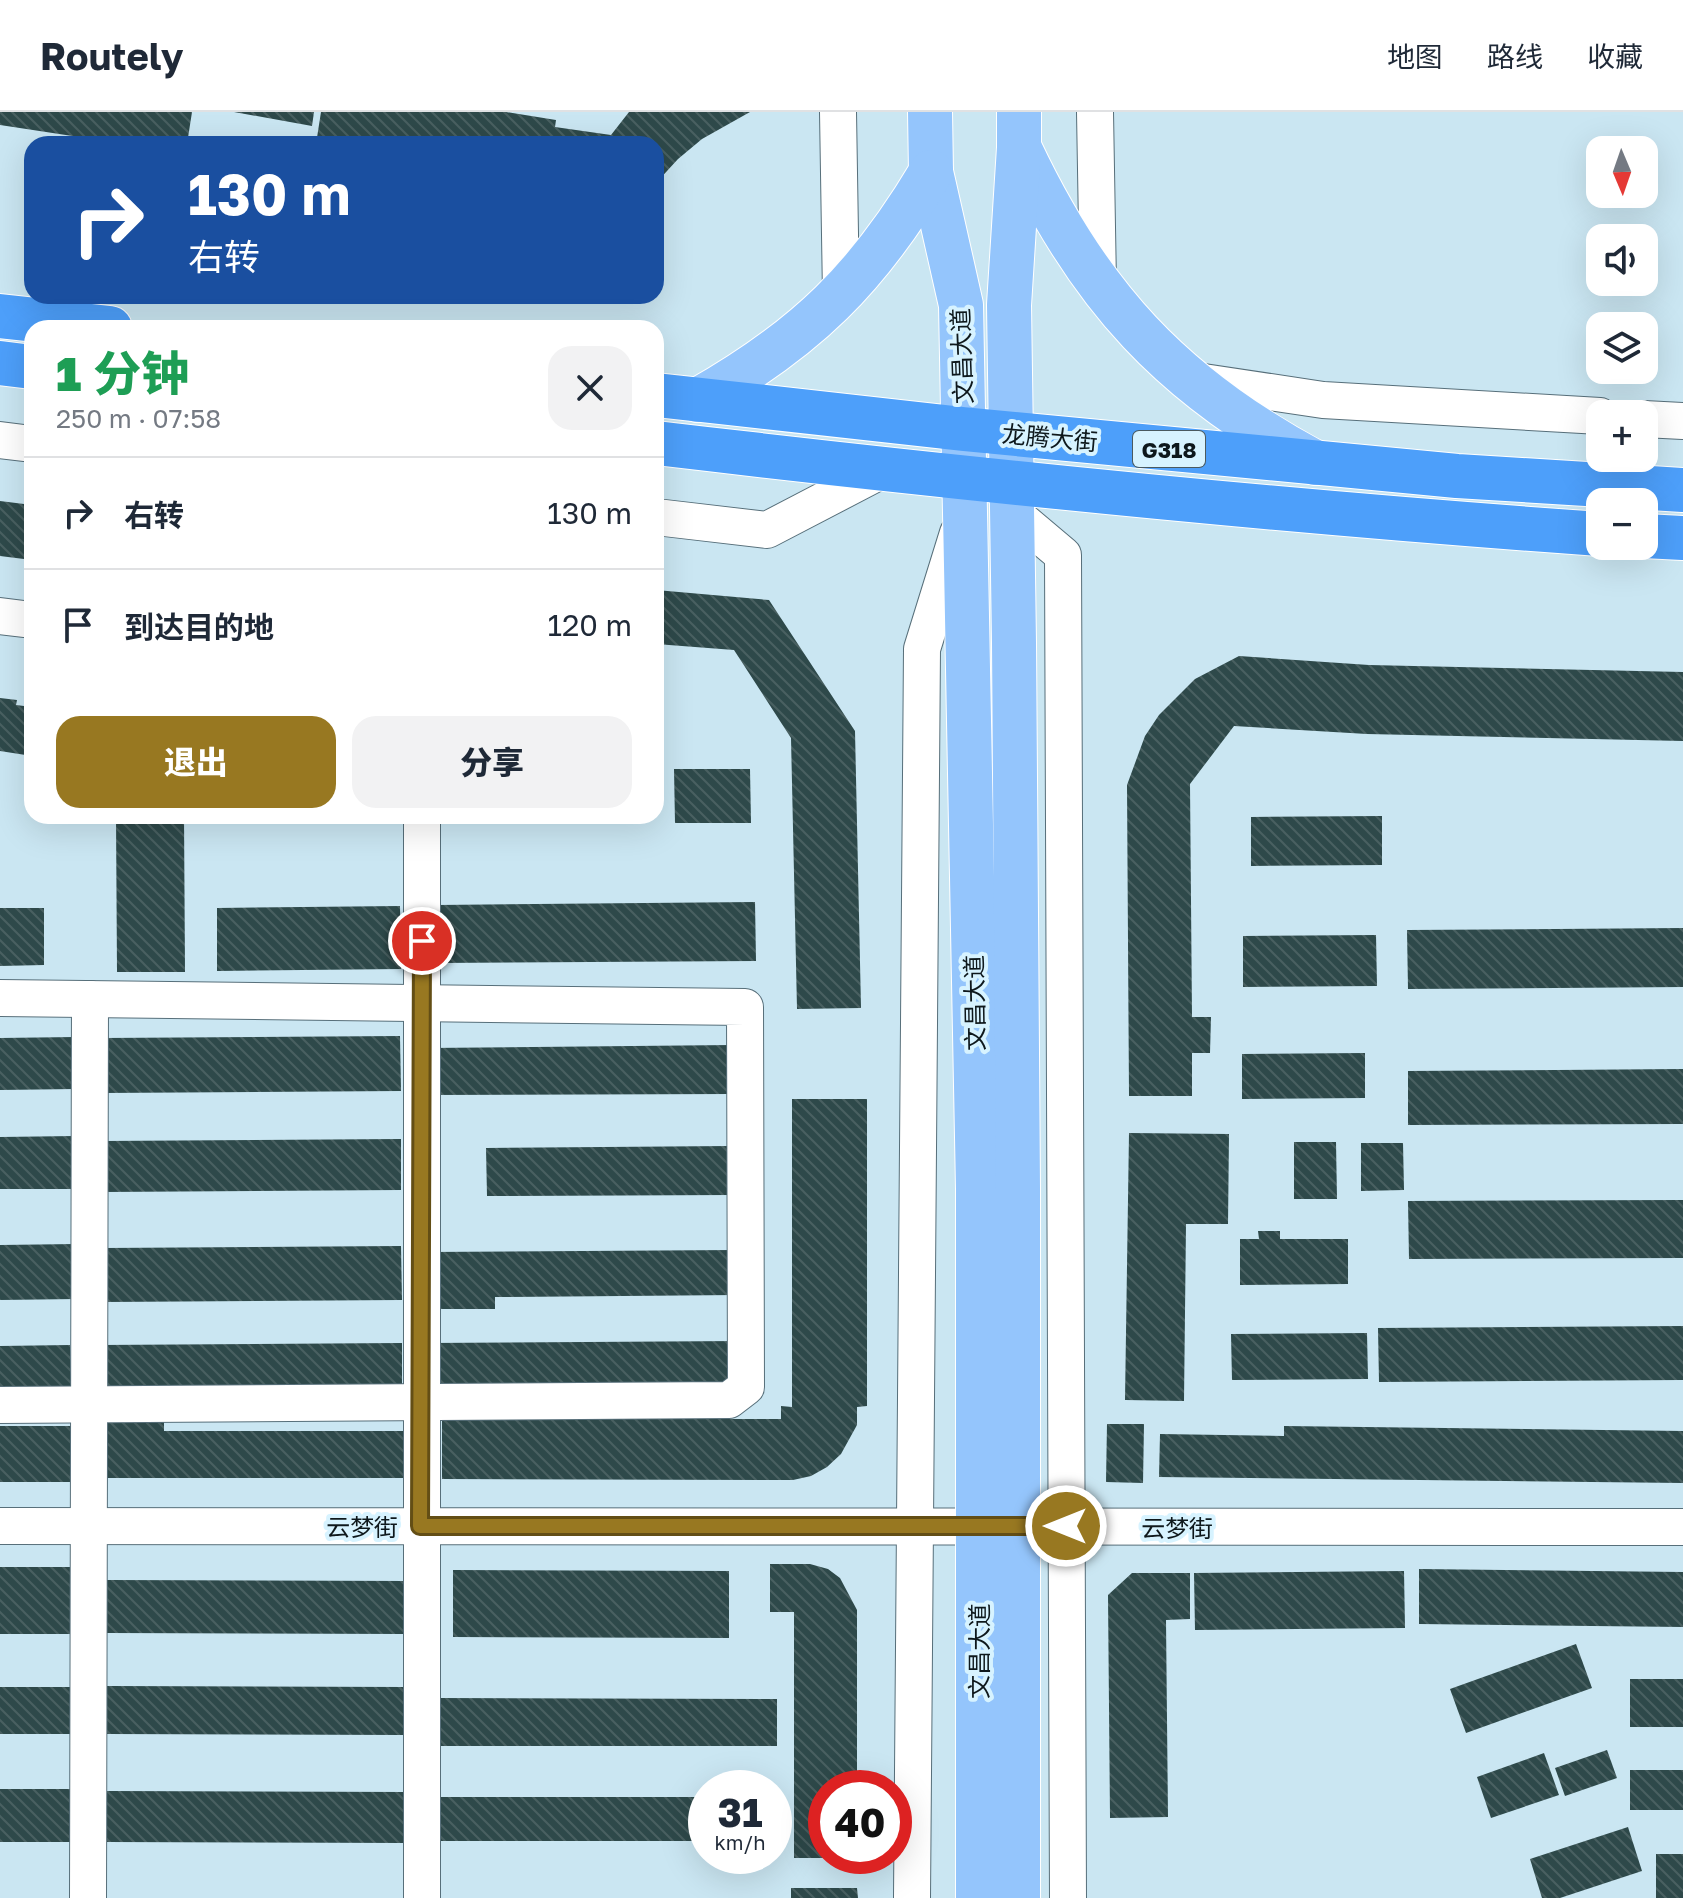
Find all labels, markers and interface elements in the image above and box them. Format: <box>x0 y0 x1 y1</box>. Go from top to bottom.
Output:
text: Routely <box>40 33 184 78</box>
text: 地图 <box>1387 40 1443 73</box>
text: 路线 <box>1487 40 1543 73</box>
text: 收藏 <box>1587 40 1643 73</box>
north arrow <box>1586 136 1658 208</box>
map controls <box>1586 136 1658 560</box>
text: 130 m <box>188 160 350 227</box>
icon: right <box>56 168 160 272</box>
button: sound <box>1586 224 1658 296</box>
text: 右转 <box>188 235 260 278</box>
street label: 文昌大道 <box>945 308 977 404</box>
button: layers <box>1586 312 1658 384</box>
text: 1 分钟 <box>56 344 189 402</box>
button: close <box>548 346 632 430</box>
button: + <box>1586 400 1658 472</box>
text: 250 m · 07:58 <box>56 403 221 434</box>
street label: 龙腾大街 <box>1001 418 1099 456</box>
road number: G318 <box>1133 431 1205 467</box>
button: − <box>1586 488 1658 560</box>
icon: right <box>56 491 100 535</box>
text: 130 m <box>547 495 632 531</box>
text: 右转 <box>124 497 184 533</box>
icon: arrive <box>56 603 100 647</box>
text: 120 m <box>547 607 632 643</box>
text: 到达目的地 <box>124 609 274 645</box>
button: 退出 <box>56 716 336 808</box>
button: 分享 <box>352 716 632 808</box>
pin <box>388 907 456 975</box>
icon: arrive <box>400 919 444 963</box>
street label: 文昌大道 <box>959 955 989 1051</box>
position arrow <box>1024 1484 1108 1568</box>
street label: 云梦街 <box>326 1512 398 1541</box>
street label: 云梦街 <box>1141 1513 1213 1542</box>
street label: 文昌大道 <box>964 1603 993 1699</box>
speed limit sign: 40 <box>808 1770 912 1874</box>
text: 31 <box>718 1788 763 1836</box>
text: km/h <box>715 1830 765 1854</box>

